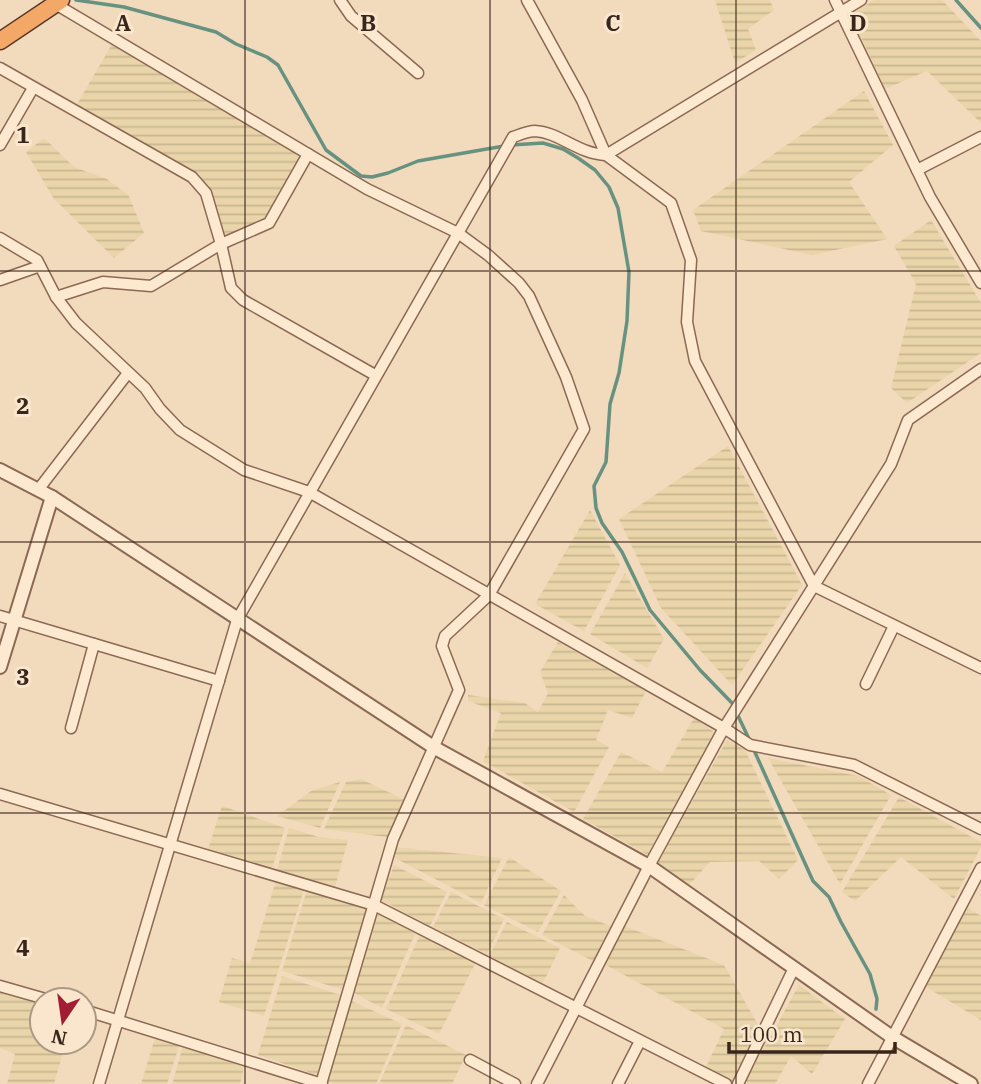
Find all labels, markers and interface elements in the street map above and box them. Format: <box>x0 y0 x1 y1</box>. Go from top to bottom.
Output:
text: A <box>115 7 131 37</box>
text: B <box>360 7 376 37</box>
text: C <box>605 7 621 37</box>
text: D <box>849 7 867 37</box>
text: 1 <box>16 119 30 149</box>
text: 2 <box>16 390 30 420</box>
text: 3 <box>16 661 30 691</box>
text: 4 <box>16 932 30 962</box>
north arrow <box>28 986 98 1056</box>
scale bar <box>729 1010 895 1054</box>
text: 100 m <box>740 1020 803 1048</box>
text: N <box>49 1024 69 1051</box>

